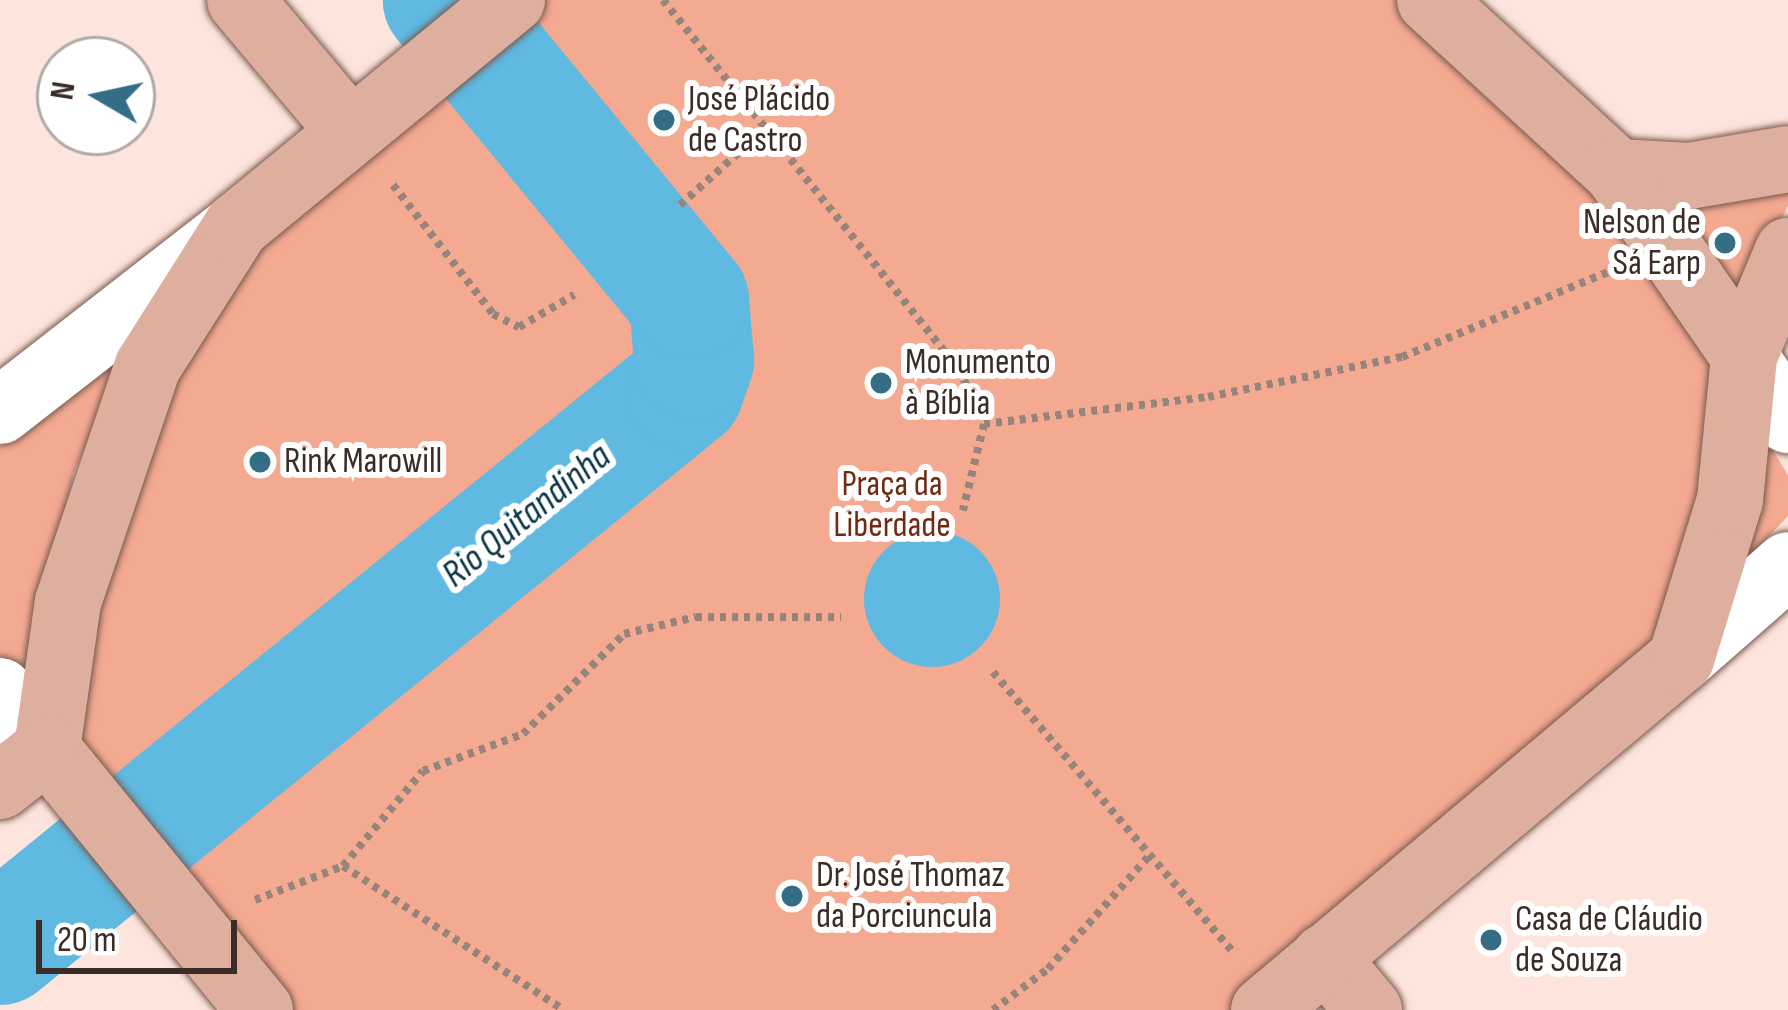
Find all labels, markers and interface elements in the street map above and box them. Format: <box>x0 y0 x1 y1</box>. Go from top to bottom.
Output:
north arrow <box>36 36 156 156</box>
place label: José Plácido de Castro <box>688 77 830 162</box>
text: N <box>42 79 85 103</box>
marker: José Plácido de Castro <box>651 107 677 133</box>
place label: Nelson de Sá Earp <box>1583 200 1701 285</box>
marker: Nelson de Sá Earp <box>1712 230 1738 256</box>
place label: Monumento à Bíblia <box>905 340 1051 425</box>
marker: Monumento à Bíblia <box>868 370 894 396</box>
water label: Rio Quitandinha <box>433 434 621 598</box>
place label: Rink Marowill <box>284 440 442 484</box>
marker: Rink Marowill <box>247 449 273 475</box>
park label: Praça da Liberdade <box>833 462 951 547</box>
place label: Dr. José Thomaz da Porciuncula <box>816 853 1004 938</box>
marker: Dr. José Thomaz da Porciuncula <box>779 883 805 909</box>
scale bar <box>42 896 243 970</box>
place label: Casa de Cláudio de Souza <box>1515 897 1703 982</box>
text: 20 m <box>57 919 117 962</box>
marker: Casa de Cláudio de Souza <box>1478 927 1504 953</box>

